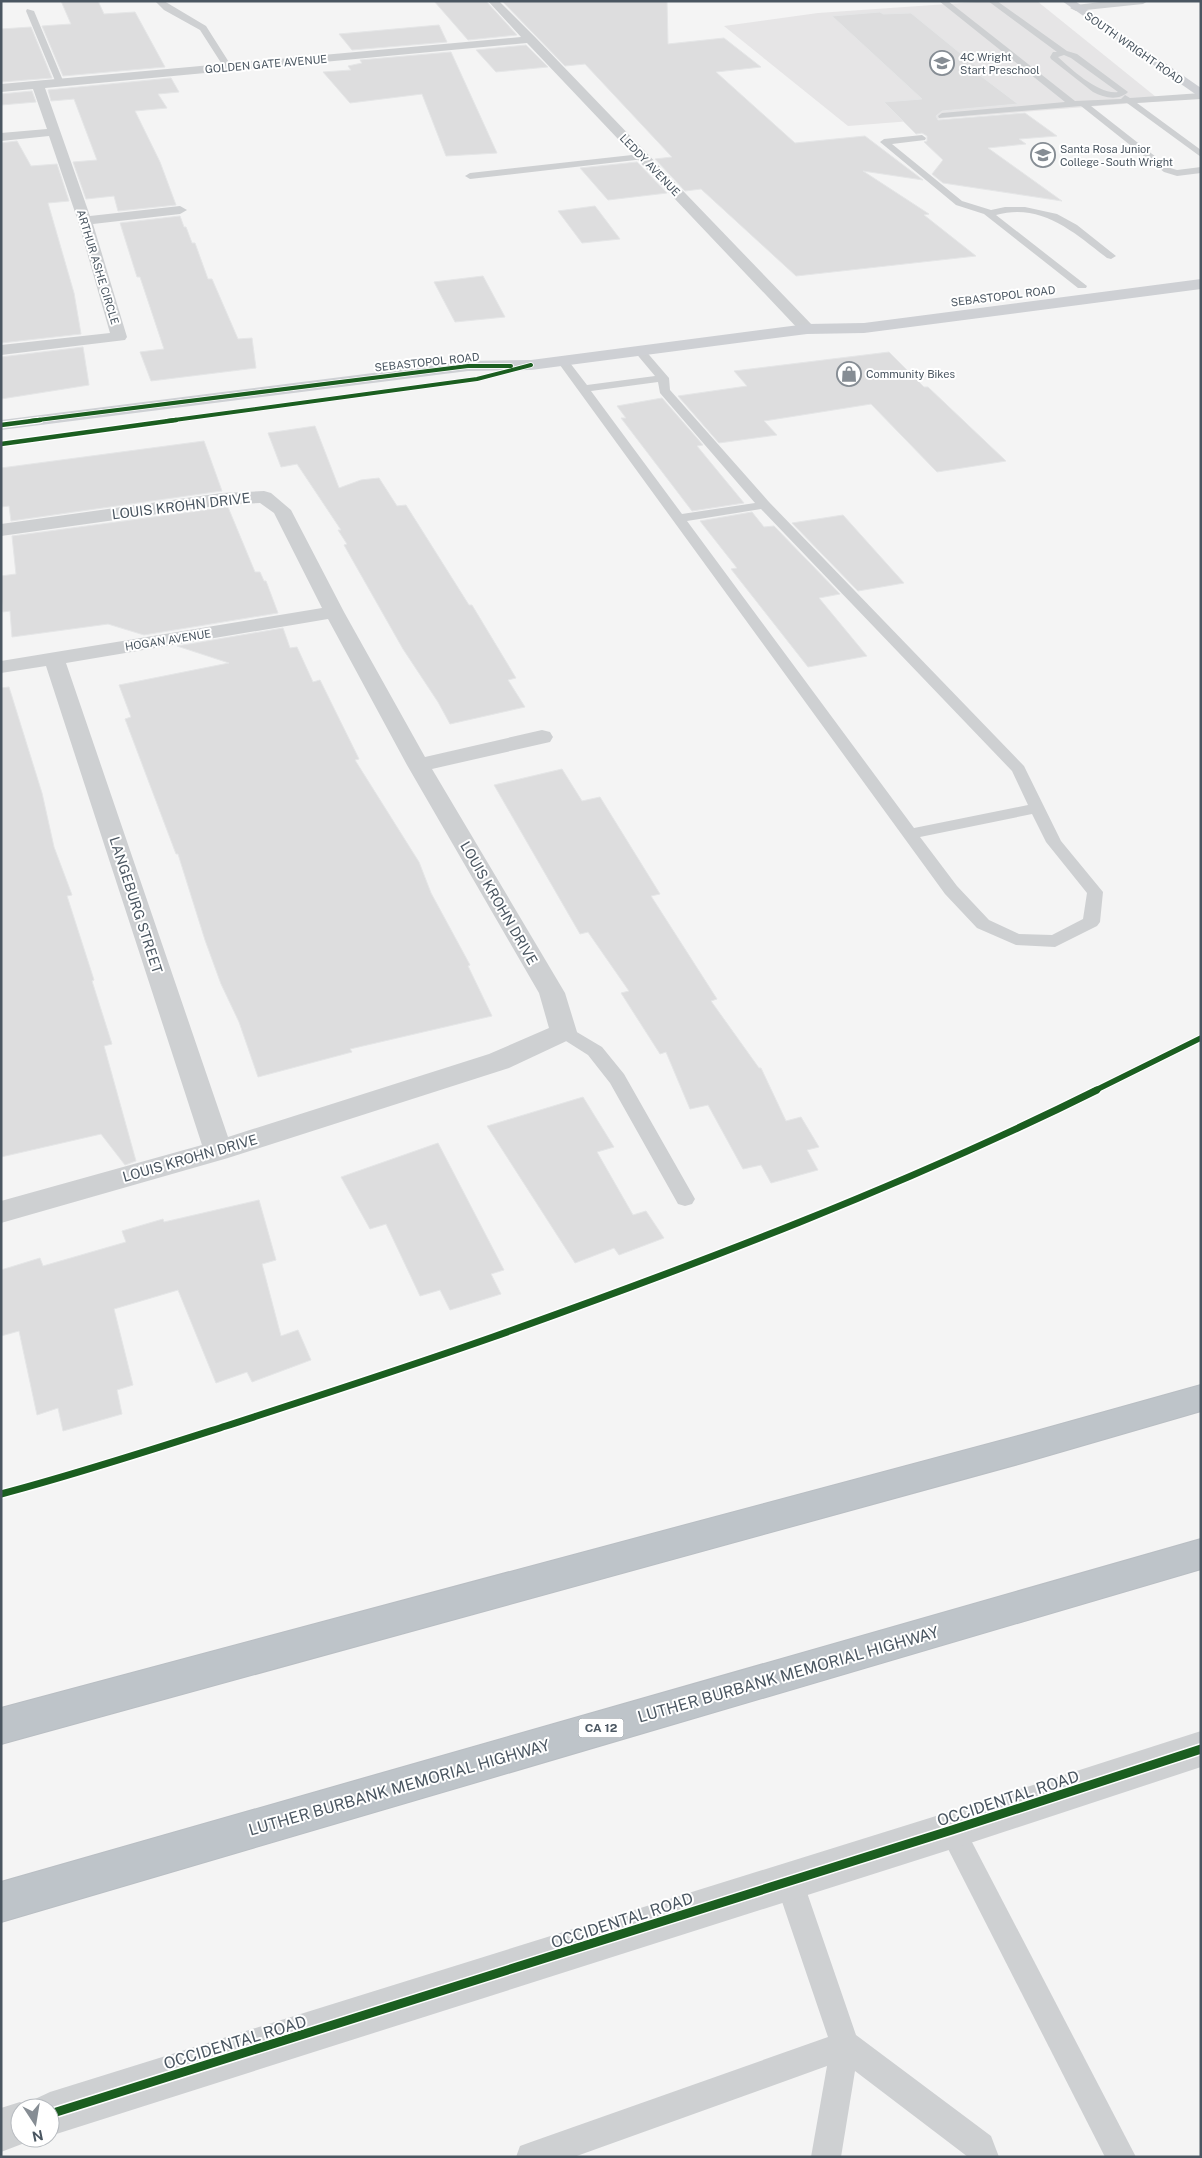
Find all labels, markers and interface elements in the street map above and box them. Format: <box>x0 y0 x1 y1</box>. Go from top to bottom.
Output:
street label: SOUTH WRIGHT ROAD <box>1082 9 1186 87</box>
school or university icon: 4C Wright Start Preschool <box>929 50 955 76</box>
place label: 4C Wright Start Preschool <box>960 51 1040 76</box>
street label: GOLDEN GATE AVENUE <box>204 53 328 75</box>
street label: LEDDY AVENUE <box>618 132 683 198</box>
school or university icon: Santa Rosa Junior College - South Wright <box>1030 142 1056 168</box>
place label: Santa Rosa Junior College - South Wright <box>1060 143 1173 168</box>
street label: ARTHUR ASHE CIRCLE <box>75 208 121 326</box>
street label: SEBASTOPOL ROAD <box>950 284 1056 308</box>
street label: SEBASTOPOL ROAD <box>374 350 480 373</box>
shop icon: Community Bikes <box>836 361 862 387</box>
place label: Community Bikes <box>866 368 955 380</box>
street label: LOUIS KROHN DRIVE <box>111 490 251 522</box>
street label: HOGAN AVENUE <box>124 627 212 653</box>
street label: LANGEBURG STREET <box>106 835 166 975</box>
street label: LOUIS KROHN DRIVE <box>457 839 541 967</box>
street label: LOUIS KROHN DRIVE <box>121 1131 259 1185</box>
street label: LUTHER BURBANK MEMORIAL HIGHWAY <box>635 1622 941 1727</box>
road number: CA 12 <box>578 1719 624 1738</box>
street label: LUTHER BURBANK MEMORIAL HIGHWAY <box>246 1735 552 1840</box>
street label: OCCIDENTAL ROAD <box>935 1767 1082 1830</box>
street label: OCCIDENTAL ROAD <box>549 1889 696 1952</box>
street label: OCCIDENTAL ROAD <box>161 2012 309 2073</box>
north arrow <box>10 2098 60 2148</box>
text: N <box>31 2127 45 2145</box>

